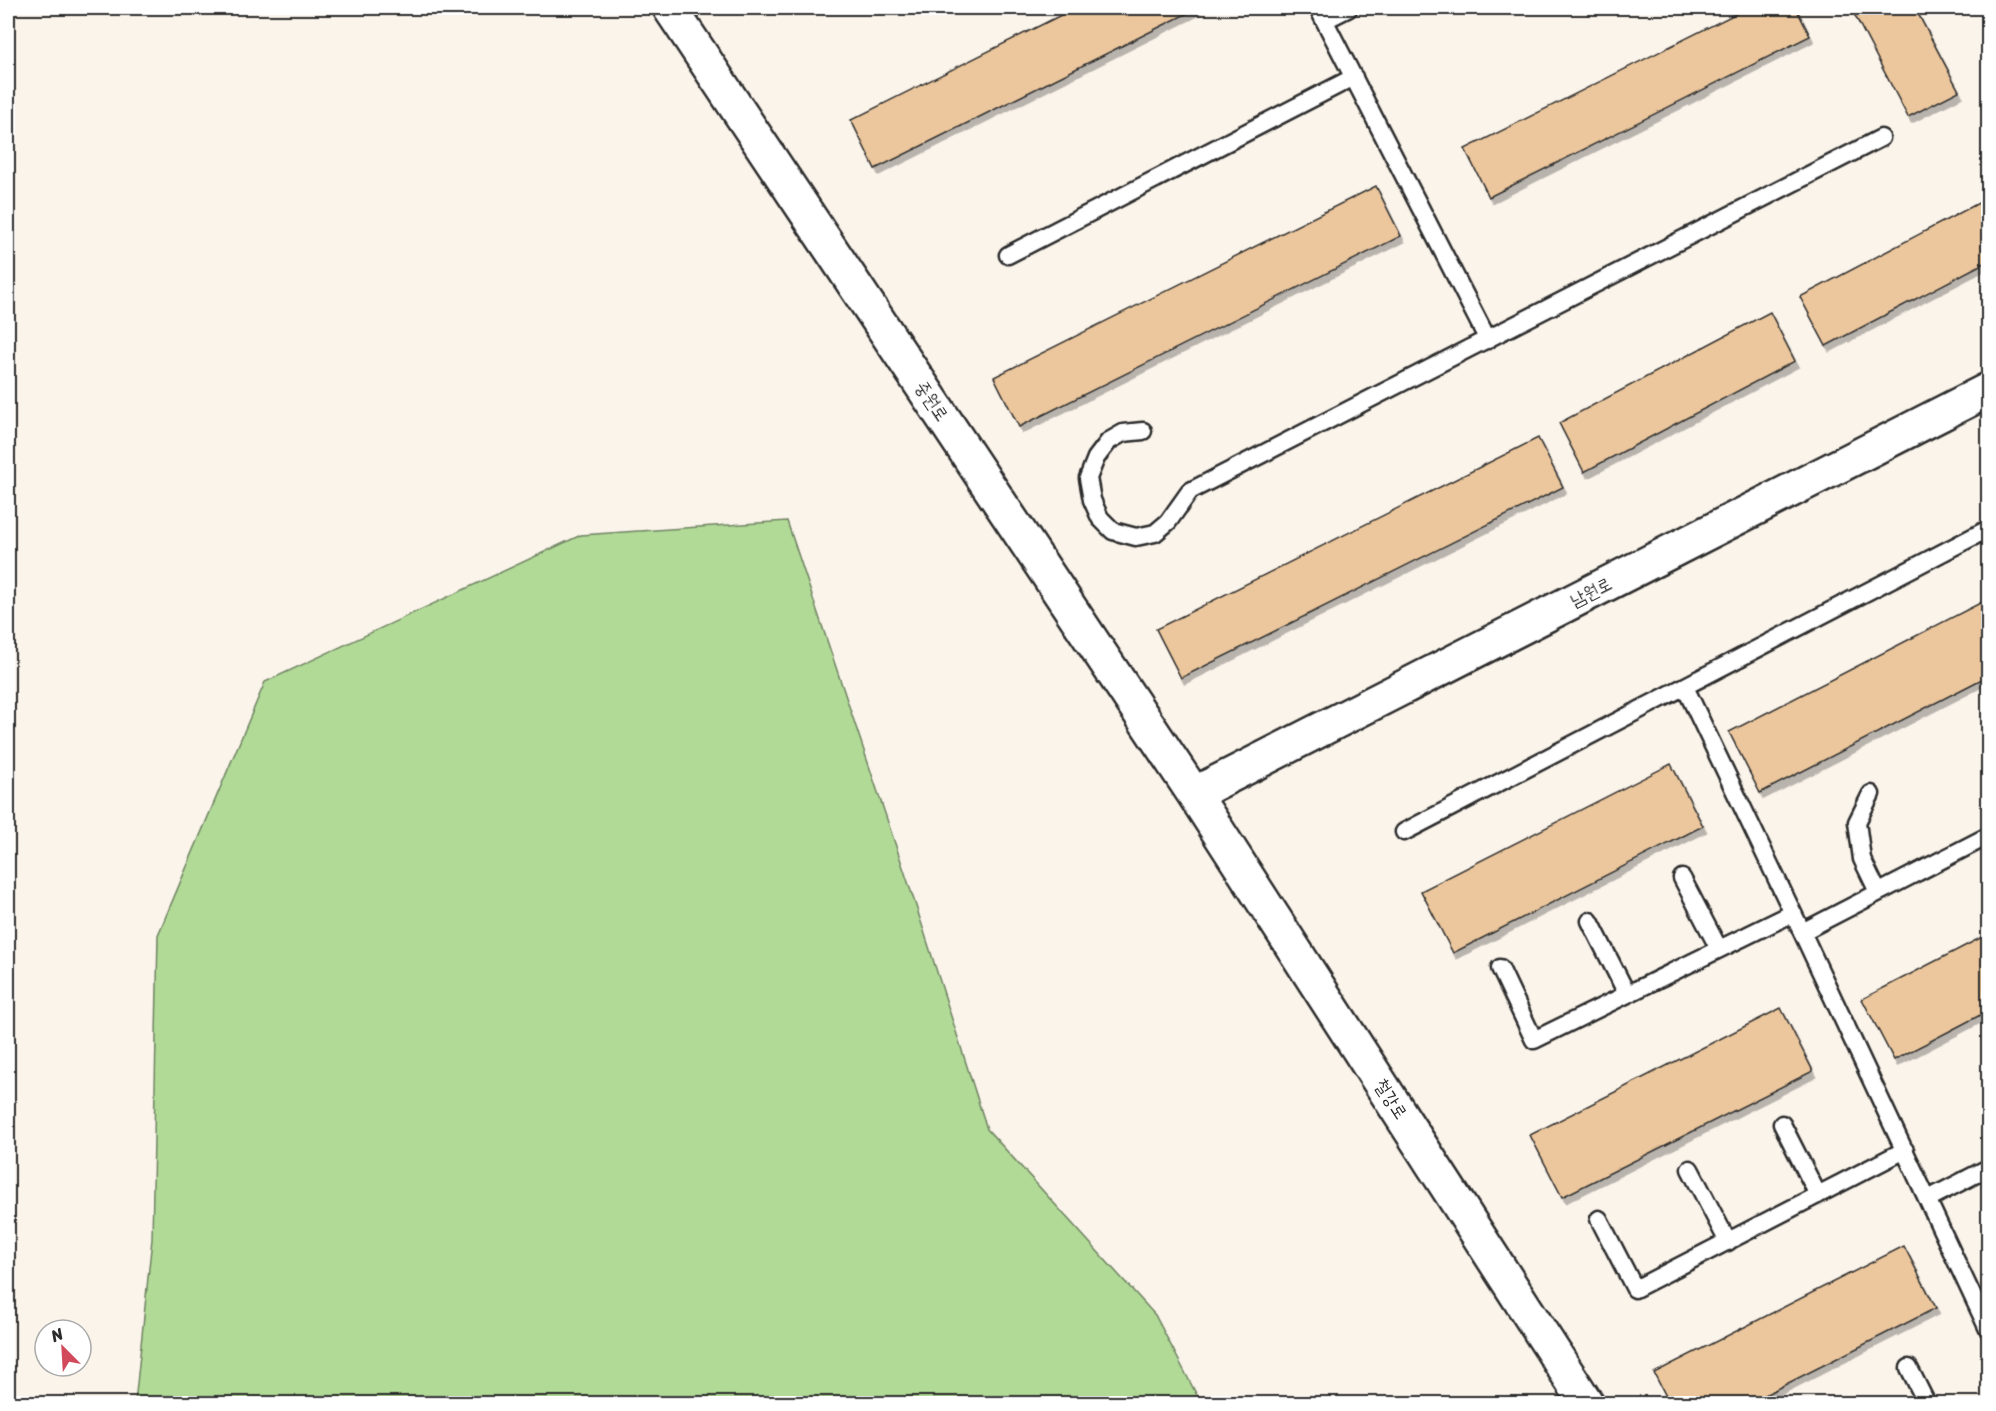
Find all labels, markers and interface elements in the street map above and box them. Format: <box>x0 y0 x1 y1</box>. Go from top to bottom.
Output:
street label: 중원로 <box>907 374 957 428</box>
street label: 남원로 <box>1564 568 1618 616</box>
street label: 철강로 <box>1366 1072 1416 1126</box>
north arrow <box>33 1318 93 1378</box>
text: N <box>45 1319 69 1351</box>

